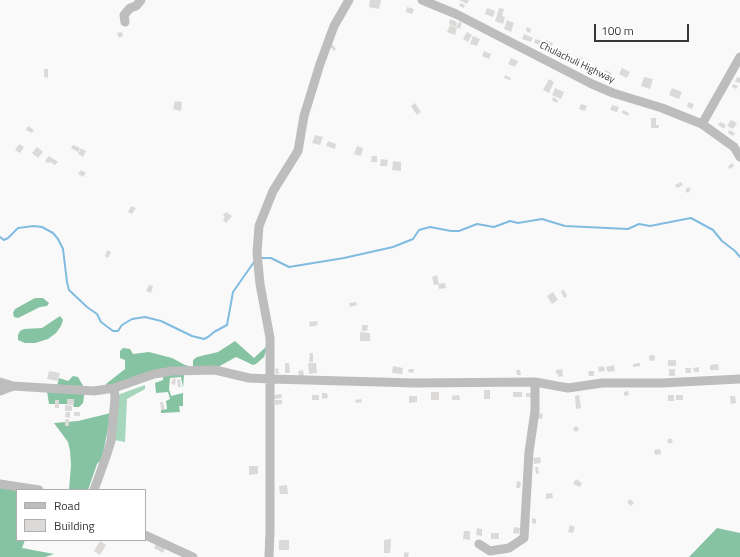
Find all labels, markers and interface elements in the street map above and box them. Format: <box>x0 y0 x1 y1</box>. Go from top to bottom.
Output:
scale bar <box>596 16 691 42</box>
text: 100 m <box>601 21 634 40</box>
street label: Chulachuli Highway <box>538 40 616 86</box>
legend <box>16 489 146 541</box>
text: Road <box>54 496 80 515</box>
text: Building <box>54 516 95 535</box>

